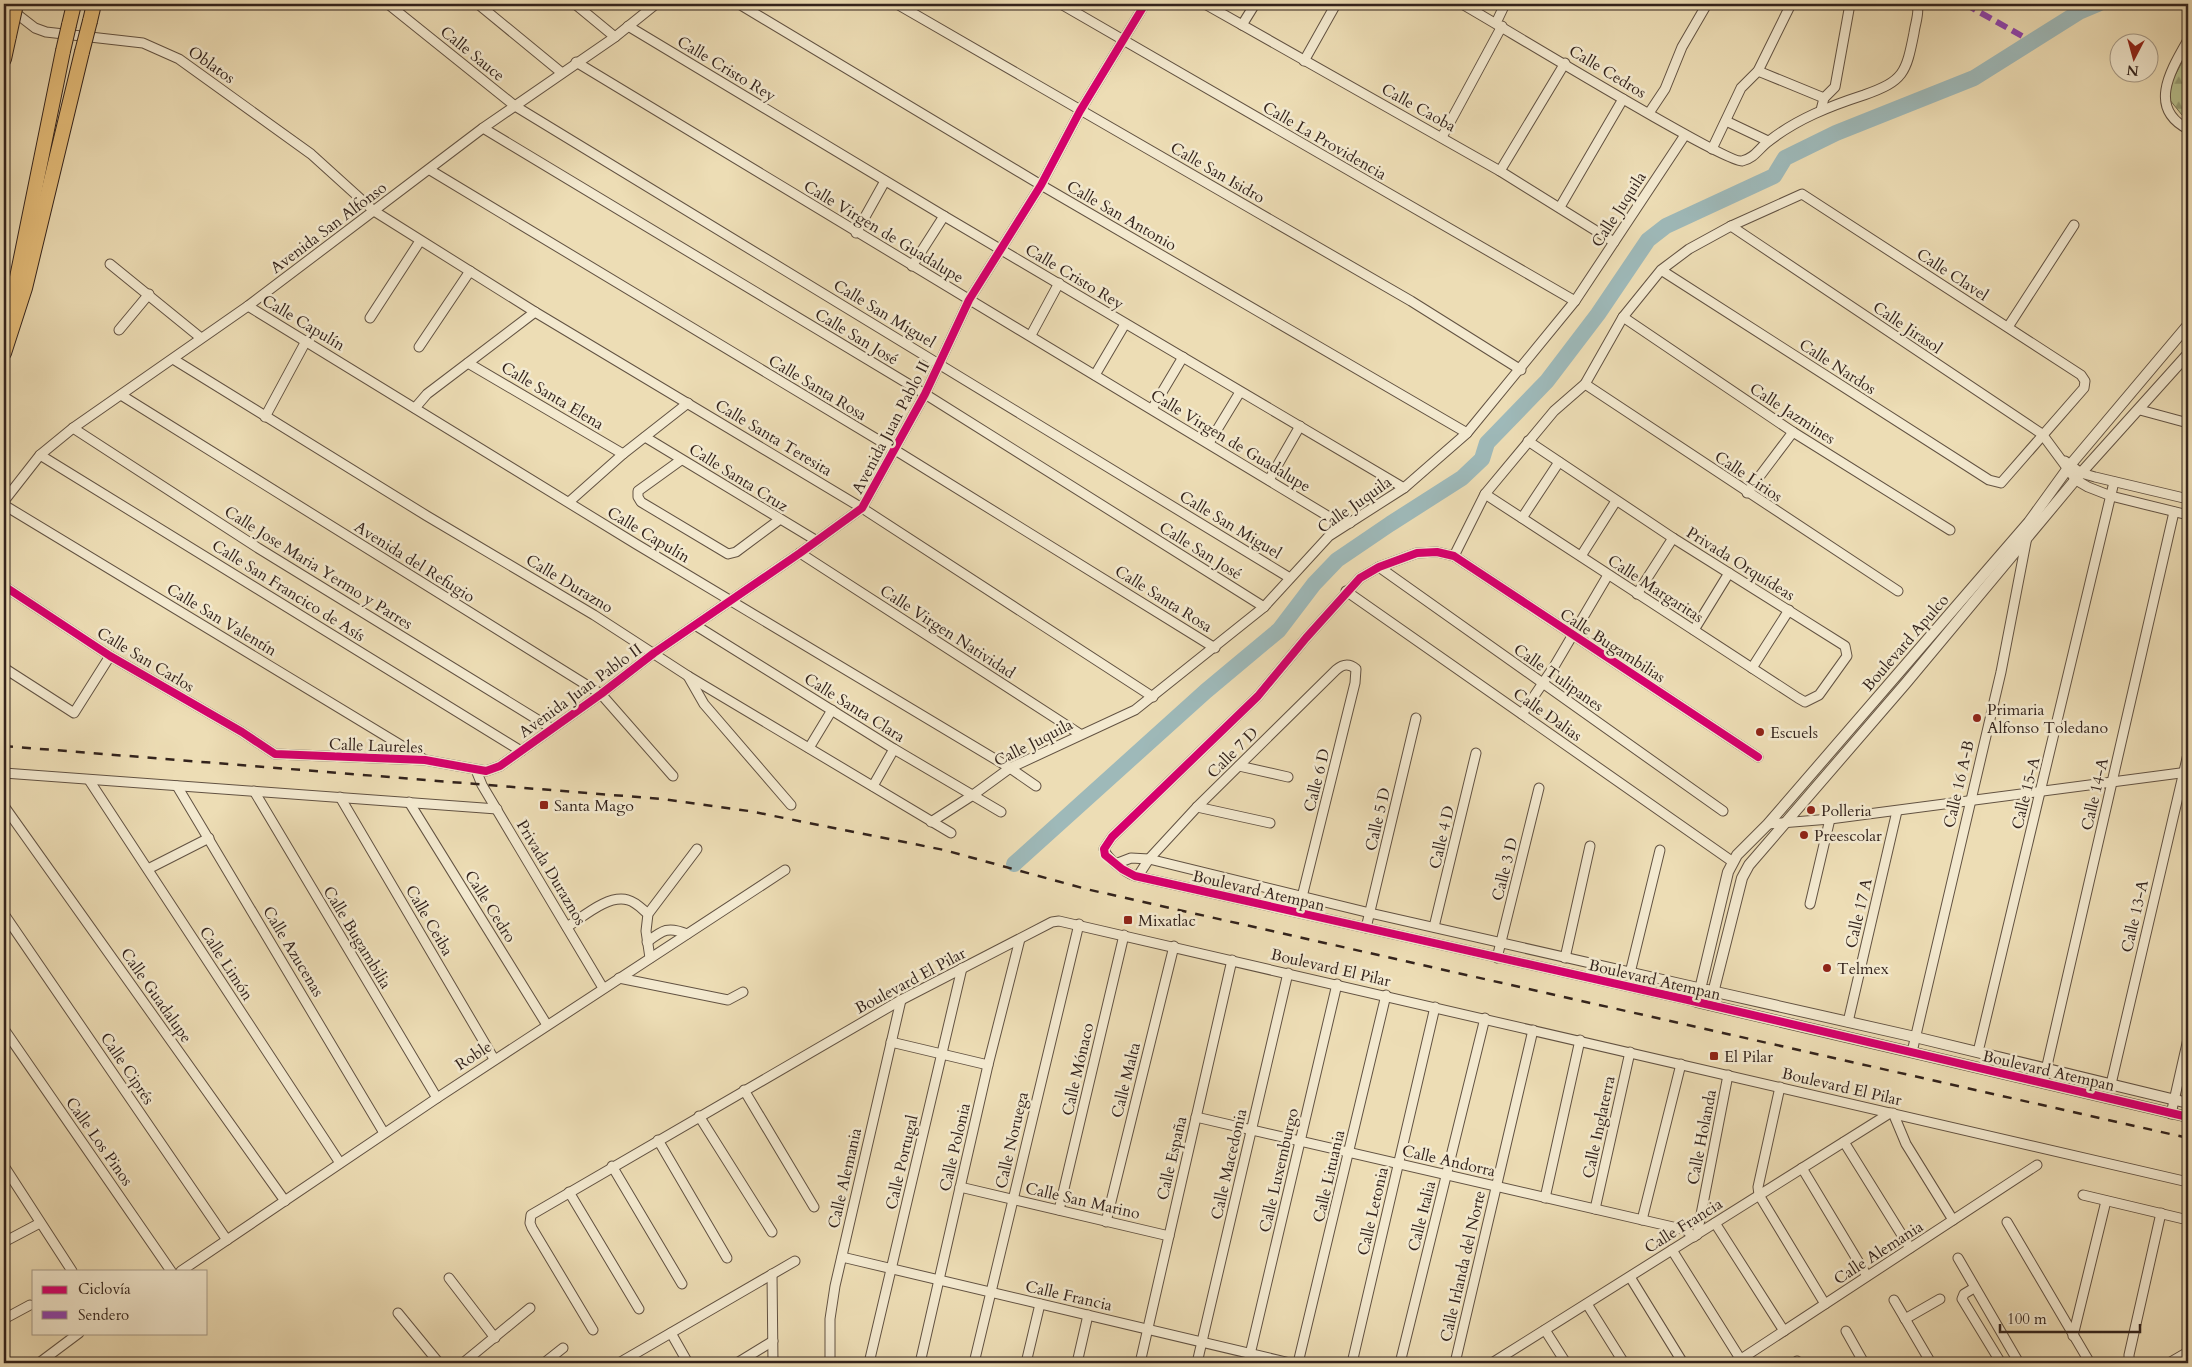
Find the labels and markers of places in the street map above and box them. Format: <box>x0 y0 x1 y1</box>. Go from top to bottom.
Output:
place label: Primaria Alfonso Toledano <box>1987 699 2109 739</box>
marker: Primaria Alfonso Toledano <box>1971 712 1983 724</box>
place label: Escuels <box>1770 722 1818 744</box>
marker: Escuels <box>1754 726 1766 738</box>
place label: Santa Mago <box>554 795 634 817</box>
marker: Santa Mago <box>538 799 550 811</box>
place label: Polleria <box>1821 800 1872 822</box>
marker: Polleria <box>1805 804 1817 816</box>
place label: Preescolar <box>1814 825 1882 847</box>
marker: Preescolar <box>1798 829 1810 841</box>
place label: Mixatlac <box>1138 910 1196 932</box>
marker: Mixatlac <box>1122 914 1134 926</box>
place label: Telmex <box>1837 958 1889 980</box>
marker: Telmex <box>1821 962 1833 974</box>
place label: El Pilar <box>1724 1046 1773 1068</box>
marker: El Pilar <box>1708 1050 1720 1062</box>

